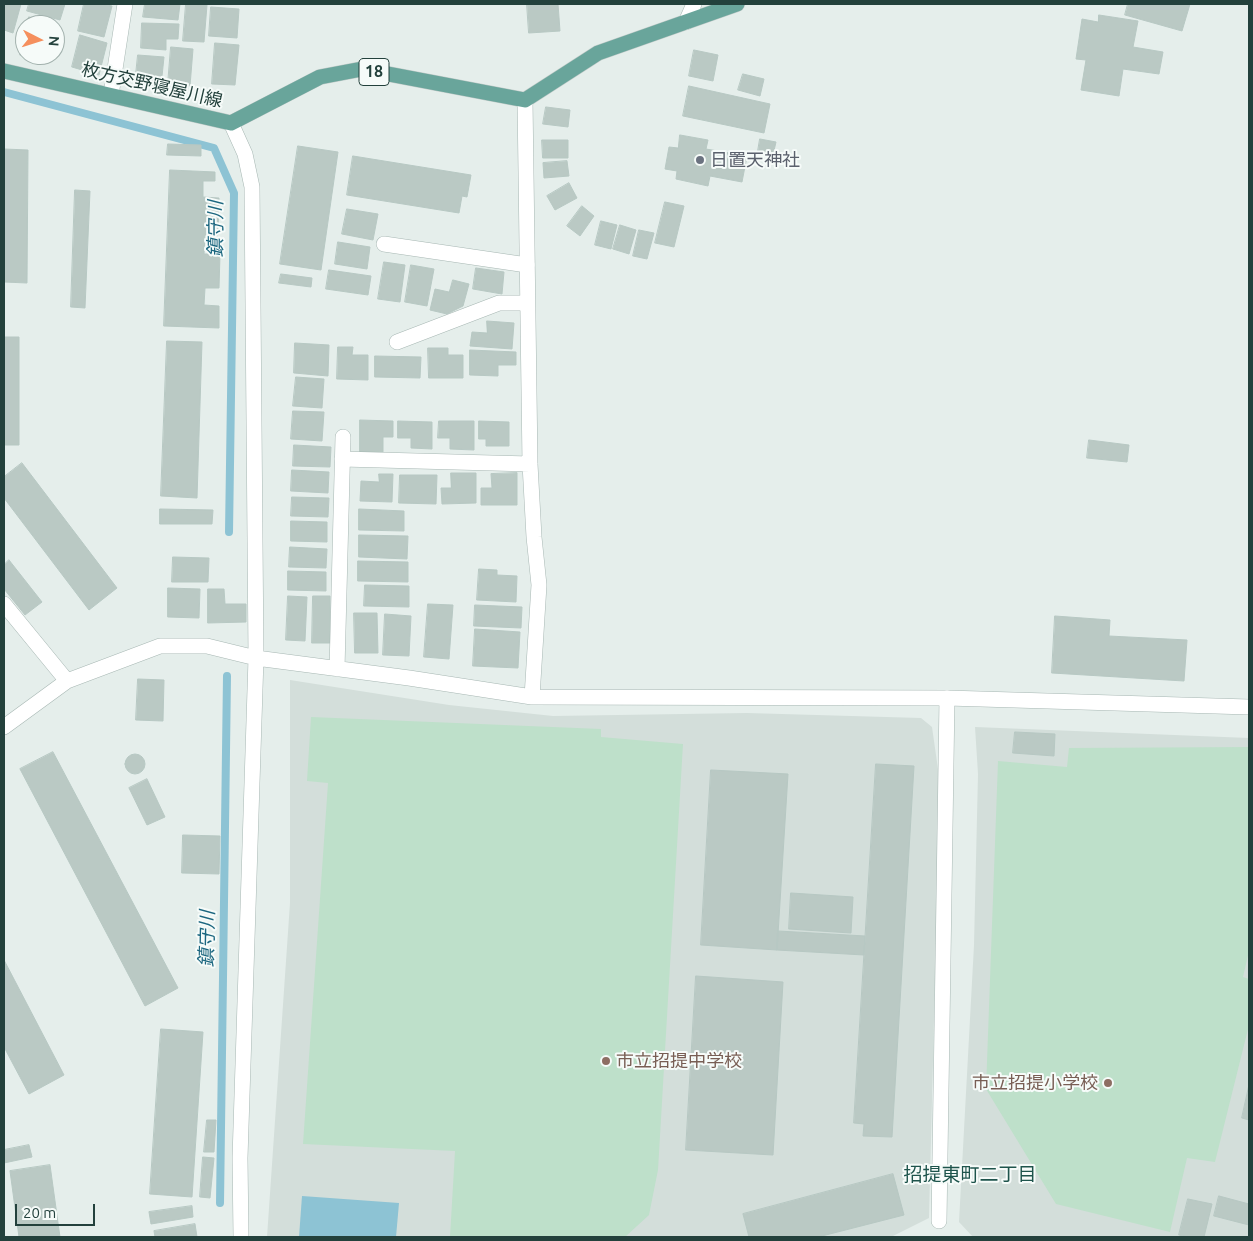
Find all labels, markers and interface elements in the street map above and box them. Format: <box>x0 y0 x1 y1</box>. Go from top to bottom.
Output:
north arrow <box>15 15 65 65</box>
text: N <box>46 35 62 47</box>
street label: 枚方交野寝屋川線 <box>79 58 225 112</box>
road number: 18 <box>359 58 389 86</box>
place label: 日置天神社 <box>710 149 800 171</box>
marker: 日置天神社 <box>694 154 706 166</box>
water label: 鎮守川 <box>205 201 227 257</box>
water label: 鎮守川 <box>195 910 219 968</box>
place label: 市立招提中学校 <box>616 1050 742 1072</box>
marker: 市立招提中学校 <box>600 1055 612 1067</box>
place label: 市立招提小学校 <box>972 1072 1098 1094</box>
marker: 市立招提小学校 <box>1102 1077 1114 1089</box>
district label: 招提東町二丁目 <box>904 1164 1036 1186</box>
scale bar <box>18 1194 98 1226</box>
text: 20 m <box>23 1204 56 1221</box>

